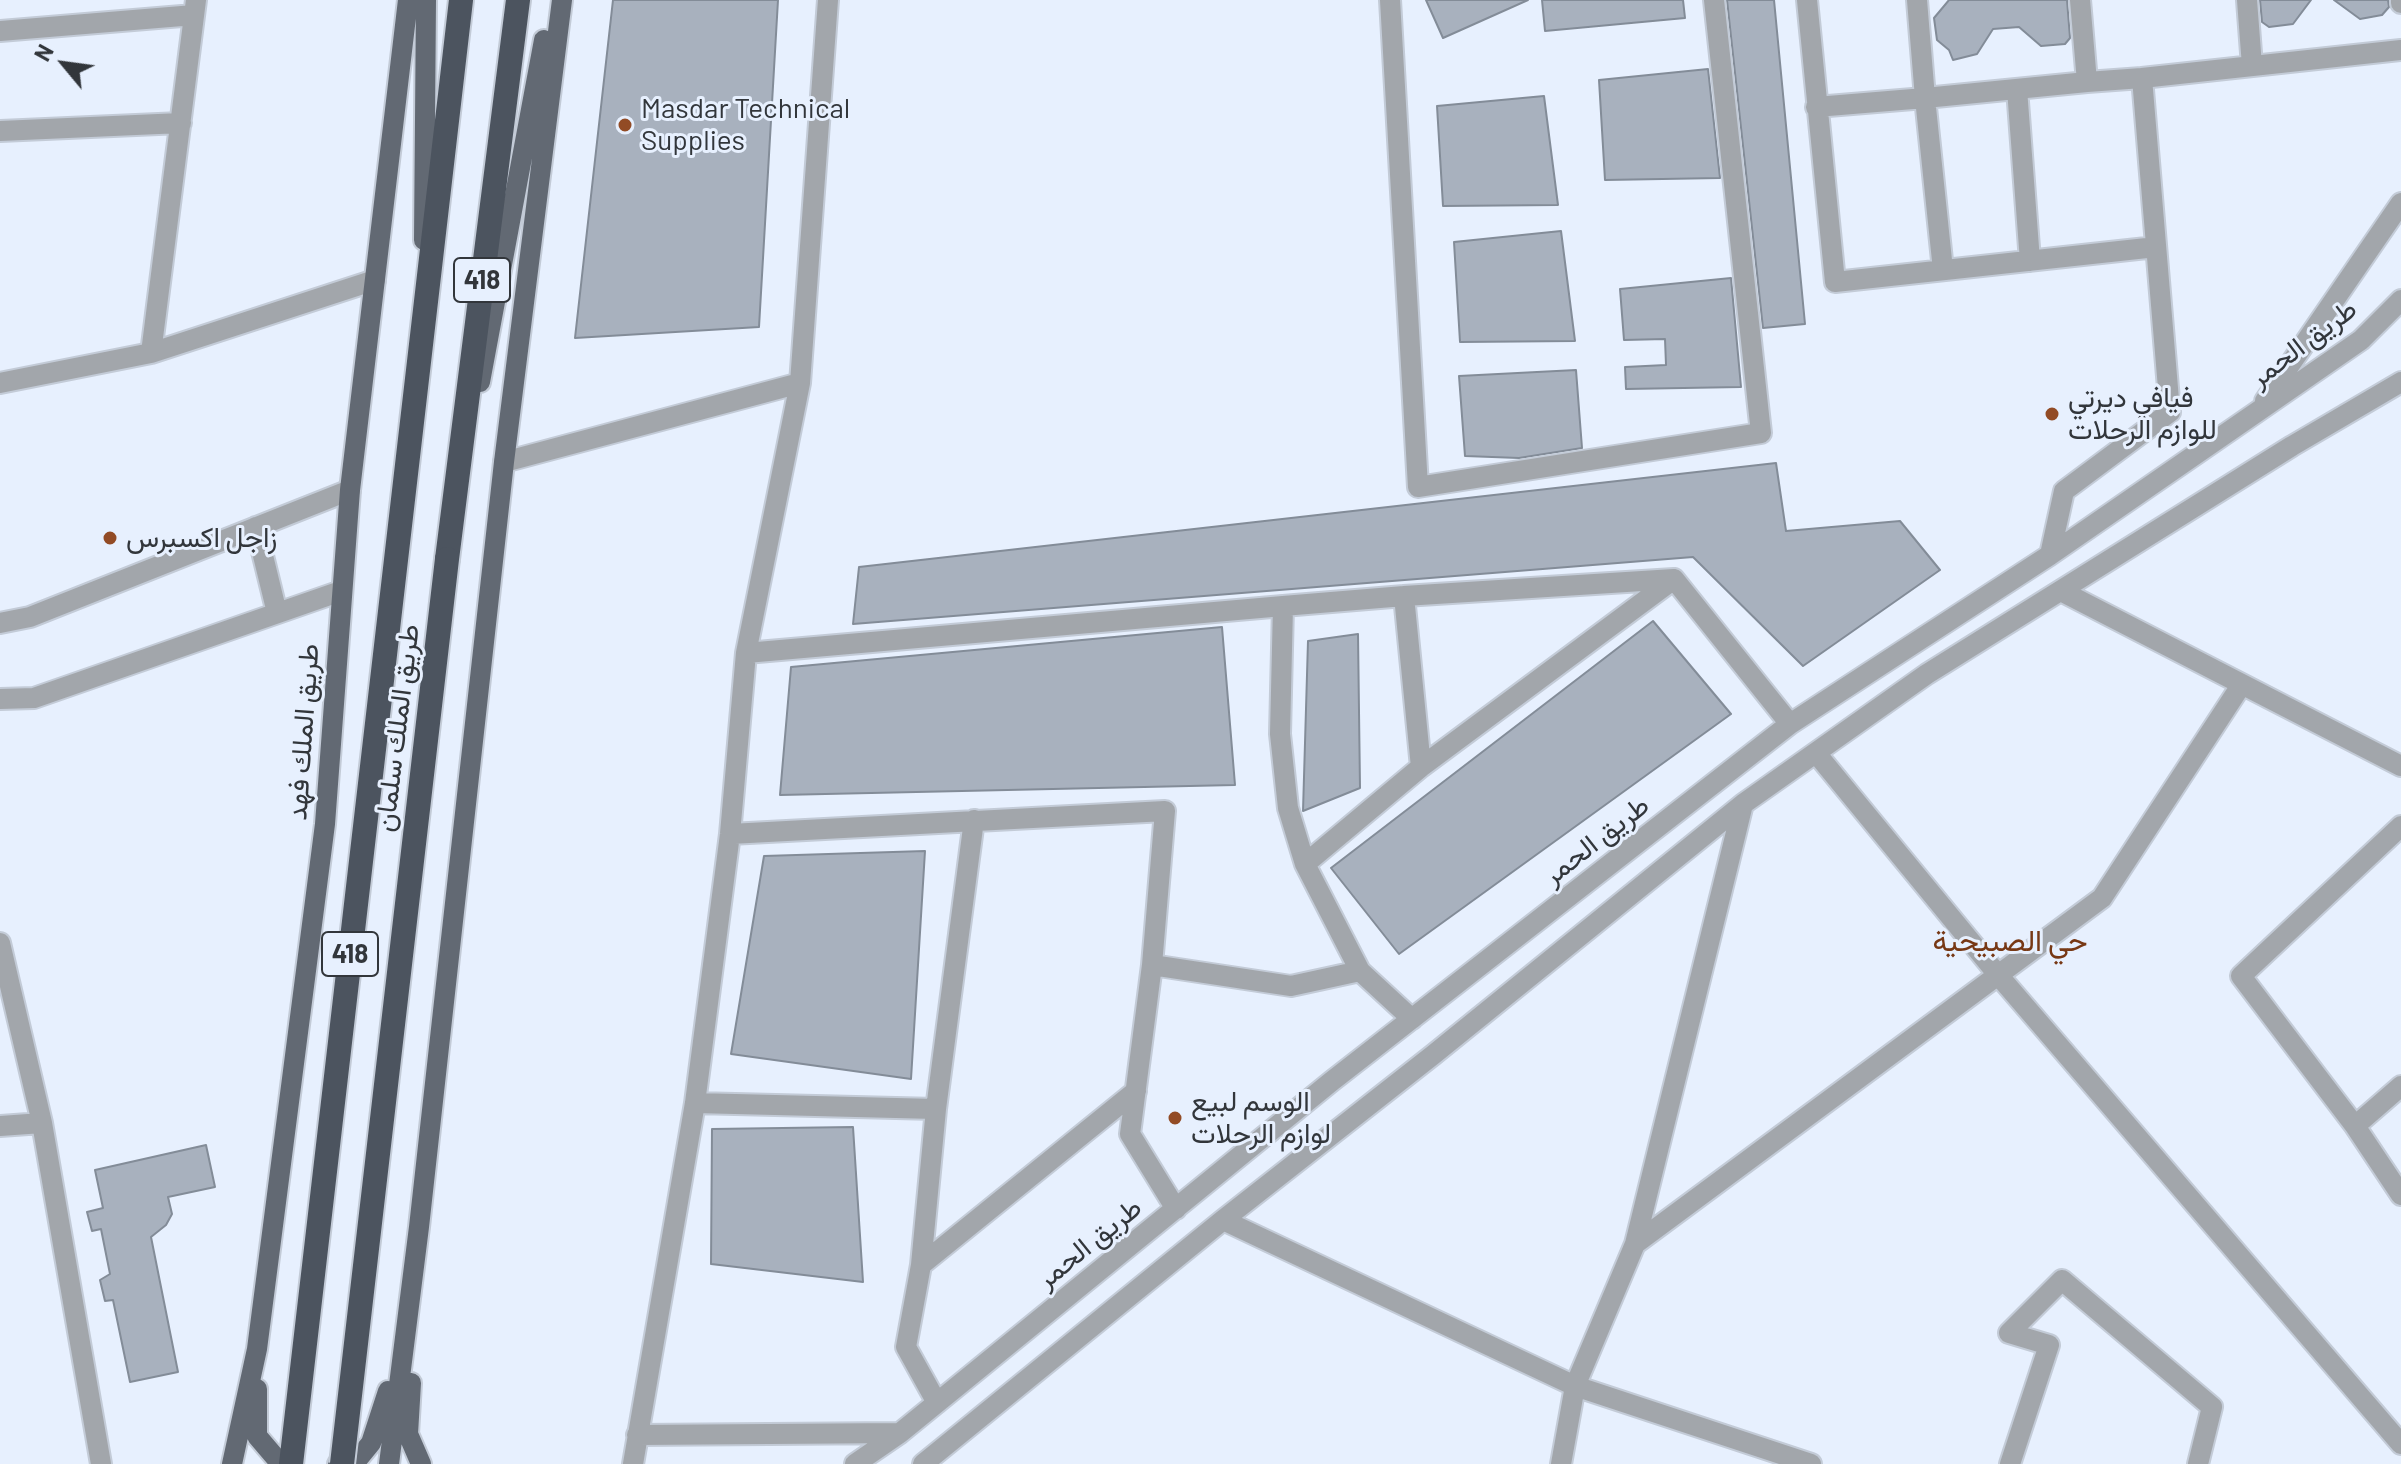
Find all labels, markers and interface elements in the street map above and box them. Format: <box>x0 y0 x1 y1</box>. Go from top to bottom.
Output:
north arrow <box>24 24 104 104</box>
text: N <box>28 40 58 65</box>
place label: Masdar Technical Supplies <box>641 92 850 158</box>
marker: Masdar Technical Supplies <box>616 116 634 134</box>
road number: 418 <box>454 258 510 302</box>
street label: طريق الحمر <box>2243 292 2363 394</box>
place label: فيافي ديرتي للوازم الرحلات <box>2068 381 2217 447</box>
marker: فيافي ديرتي للوازم الرحلات <box>2043 405 2061 423</box>
place label: زاجل اكسبرس <box>126 521 277 555</box>
marker: زاجل اكسبرس <box>101 529 119 547</box>
street label: طريق الملك سلمان <box>368 622 426 834</box>
street label: طريق الملك فهد <box>280 642 326 822</box>
street label: طريق الحمر <box>1536 788 1656 892</box>
district label: حي الصبيحية <box>1932 923 2088 959</box>
road number: 418 <box>322 932 378 976</box>
place label: الوسم لبيع لوازم الرحلات <box>1191 1085 1331 1151</box>
marker: الوسم لبيع لوازم الرحلات <box>1166 1109 1184 1127</box>
street label: طريق الحمر <box>1030 1190 1148 1296</box>

